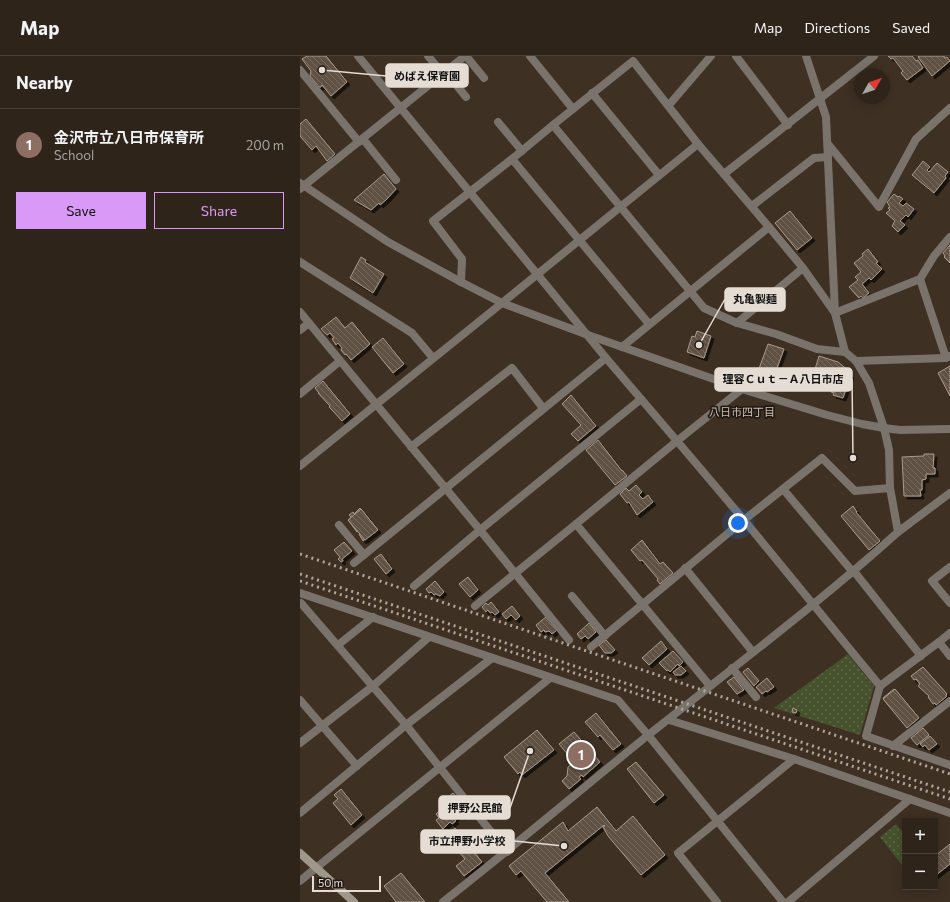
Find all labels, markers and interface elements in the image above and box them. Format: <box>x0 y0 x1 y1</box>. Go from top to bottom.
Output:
text: Map <box>20 16 59 39</box>
text: Map <box>754 19 783 36</box>
text: Directions <box>805 19 870 36</box>
text: Saved <box>892 19 930 36</box>
callout: めばえ保育園 <box>386 64 468 87</box>
north arrow <box>854 68 890 104</box>
text: めばえ保育園 <box>394 69 460 82</box>
text: Nearby <box>16 72 73 93</box>
text: 金沢市立八日市保育所 <box>54 128 204 146</box>
text: 1 <box>26 137 32 153</box>
text: 200 m <box>246 137 284 153</box>
text: School <box>54 147 94 163</box>
button: Save <box>16 192 146 229</box>
button: Share <box>154 192 284 229</box>
callout: 丸亀製麺 <box>725 288 785 311</box>
text: 丸亀製麺 <box>733 292 777 305</box>
callout: 理容Ｃｕｔ－Ａ八日市店 <box>715 368 852 391</box>
text: 理容Ｃｕｔ－Ａ八日市店 <box>723 372 844 385</box>
district label: 八日市四丁目 <box>709 405 775 418</box>
your location <box>728 513 748 533</box>
pin: 1 <box>568 740 594 770</box>
callout: 押野公民館 <box>439 796 510 819</box>
text: 押野公民館 <box>448 801 503 814</box>
map controls <box>902 818 938 890</box>
button: + <box>902 818 938 854</box>
callout: 市立押野小学校 <box>421 830 514 853</box>
text: 市立押野小学校 <box>429 834 506 847</box>
button: − <box>902 854 938 890</box>
scale bar <box>312 874 381 893</box>
text: 50 m <box>318 876 343 889</box>

